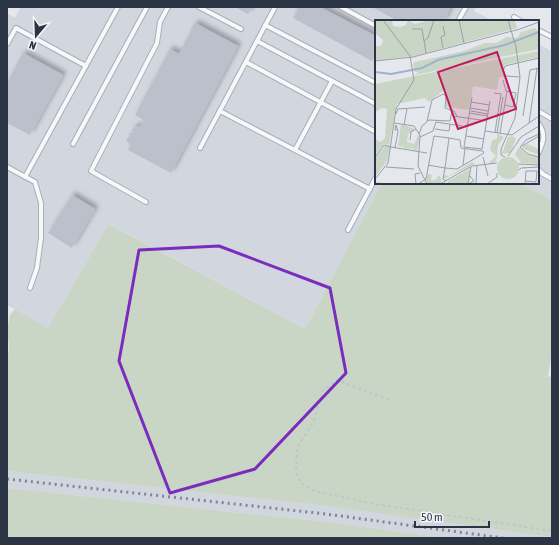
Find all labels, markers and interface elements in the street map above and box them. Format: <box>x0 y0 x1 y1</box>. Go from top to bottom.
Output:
north arrow <box>16 16 56 56</box>
inset map <box>375 20 539 184</box>
text: N <box>28 39 38 52</box>
scale bar <box>415 503 489 529</box>
text: 50 m <box>421 510 443 524</box>

